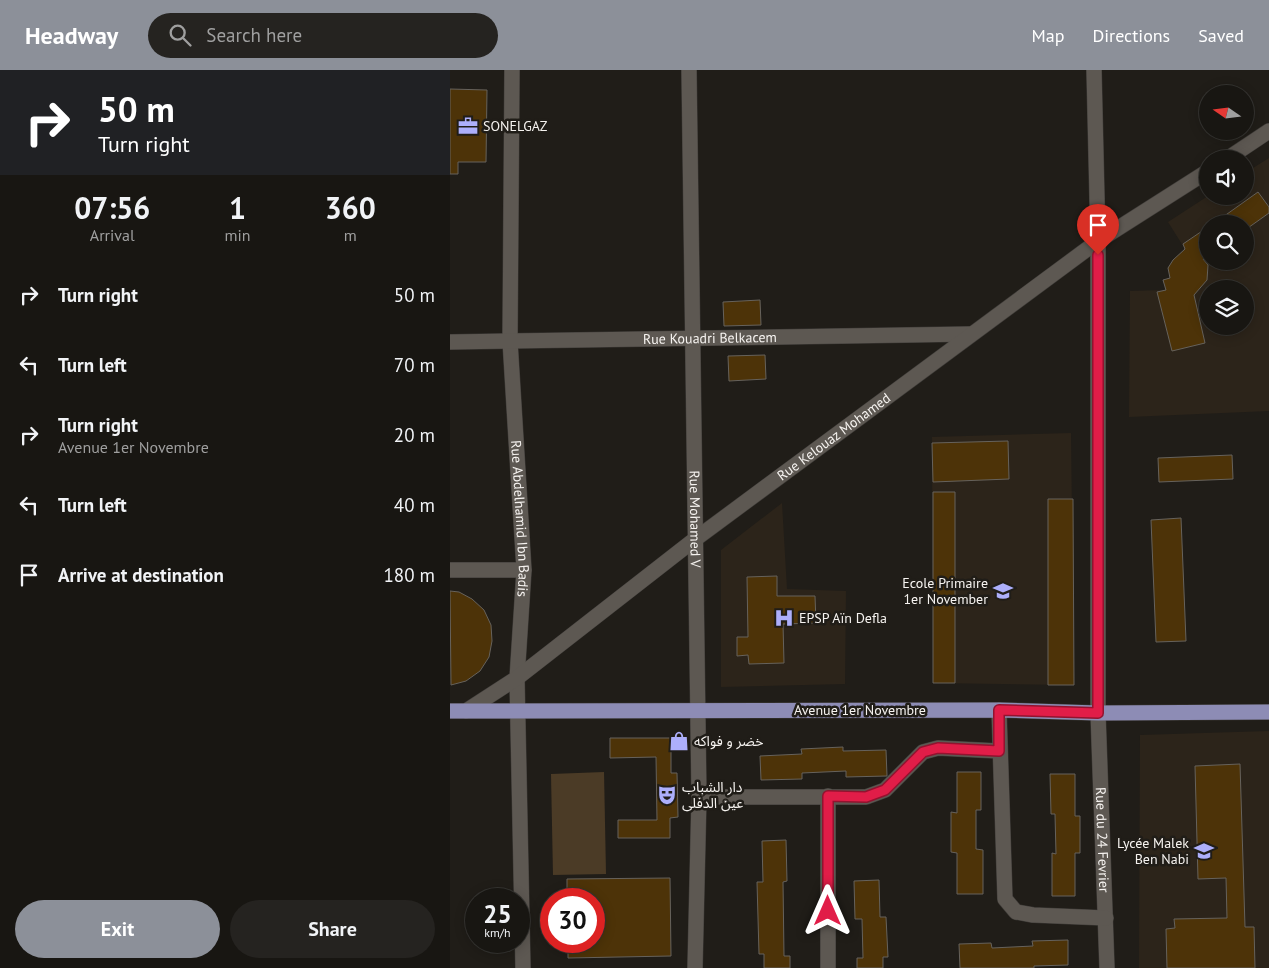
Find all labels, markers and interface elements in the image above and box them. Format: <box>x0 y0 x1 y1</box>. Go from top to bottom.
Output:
search box <box>148 13 498 58</box>
text: Headway <box>25 20 118 51</box>
icon: search <box>166 21 194 49</box>
text: Search here <box>206 23 302 47</box>
text: Map <box>1032 24 1064 47</box>
text: Directions <box>1092 24 1170 47</box>
text: Saved <box>1198 24 1244 47</box>
north arrow <box>1199 85 1254 140</box>
map controls <box>1199 85 1254 335</box>
text: 50 m <box>98 86 175 132</box>
icon: right <box>15 90 80 155</box>
office icon: SONELGAZ <box>457 115 479 137</box>
place label: SONELGAZ <box>483 117 548 135</box>
text: Turn right <box>98 130 190 158</box>
button: sound <box>1199 150 1254 205</box>
text: 07:56 <box>74 188 150 227</box>
text: 1 <box>229 188 246 227</box>
text: 360 <box>325 188 376 227</box>
pin <box>1077 204 1119 255</box>
icon: arrive <box>1084 211 1112 239</box>
button: search <box>1199 215 1254 270</box>
text: Arrival <box>90 225 135 245</box>
text: min <box>225 225 251 245</box>
text: m <box>344 225 357 245</box>
button: layers <box>1199 280 1254 335</box>
icon: right <box>15 281 43 309</box>
text: Turn right <box>58 283 138 307</box>
text: 50 m <box>394 283 435 307</box>
street label: Rue Kouadri Belkacem <box>643 328 777 348</box>
icon: left <box>15 351 43 379</box>
text: Turn left <box>58 353 127 377</box>
text: 70 m <box>394 353 435 377</box>
street label: Rue Kelouaz Mohamed <box>773 389 894 484</box>
text: Turn right <box>58 413 138 437</box>
icon: right <box>15 421 43 449</box>
text: 20 m <box>394 423 435 447</box>
text: Avenue 1er Novembre <box>58 437 209 457</box>
street label: Rue Abdelhamid Ibn Badis <box>507 440 533 598</box>
street label: Rue Mohamed V <box>686 470 705 568</box>
icon: left <box>15 491 43 519</box>
text: Turn left <box>58 493 127 517</box>
text: 40 m <box>394 493 435 517</box>
icon: arrive <box>15 561 43 589</box>
text: Arrive at destination <box>58 563 224 587</box>
text: 180 m <box>383 563 435 587</box>
place label: Ecole Primaire 1er November <box>902 574 988 608</box>
school or university icon: Ecole Primaire 1er November <box>992 580 1014 602</box>
hospital icon: EPSP Aïn Defla <box>773 607 795 629</box>
place label: EPSP Aïn Defla <box>799 609 887 627</box>
street label: Avenue 1er Novembre <box>794 701 926 719</box>
shop icon: خضر و فواكه <box>668 730 690 752</box>
place label: خضر و فواكه <box>694 732 764 750</box>
place label: دار الشباب عين الدفلى <box>682 778 743 812</box>
theatre icon: دار الشباب عين الدفلى <box>656 784 678 806</box>
street label: Rue du 24 Fevrier <box>1092 787 1113 893</box>
place label: Lycée Malek Ben Nabi <box>1117 834 1189 868</box>
school or university icon: Lycée Malek Ben Nabi <box>1193 840 1215 862</box>
position arrow <box>801 884 853 936</box>
speed limit sign: 30 <box>540 888 605 953</box>
text: 25 <box>483 898 512 930</box>
button: Exit <box>15 900 220 958</box>
button: Share <box>230 900 435 958</box>
text: km/h <box>484 925 511 940</box>

